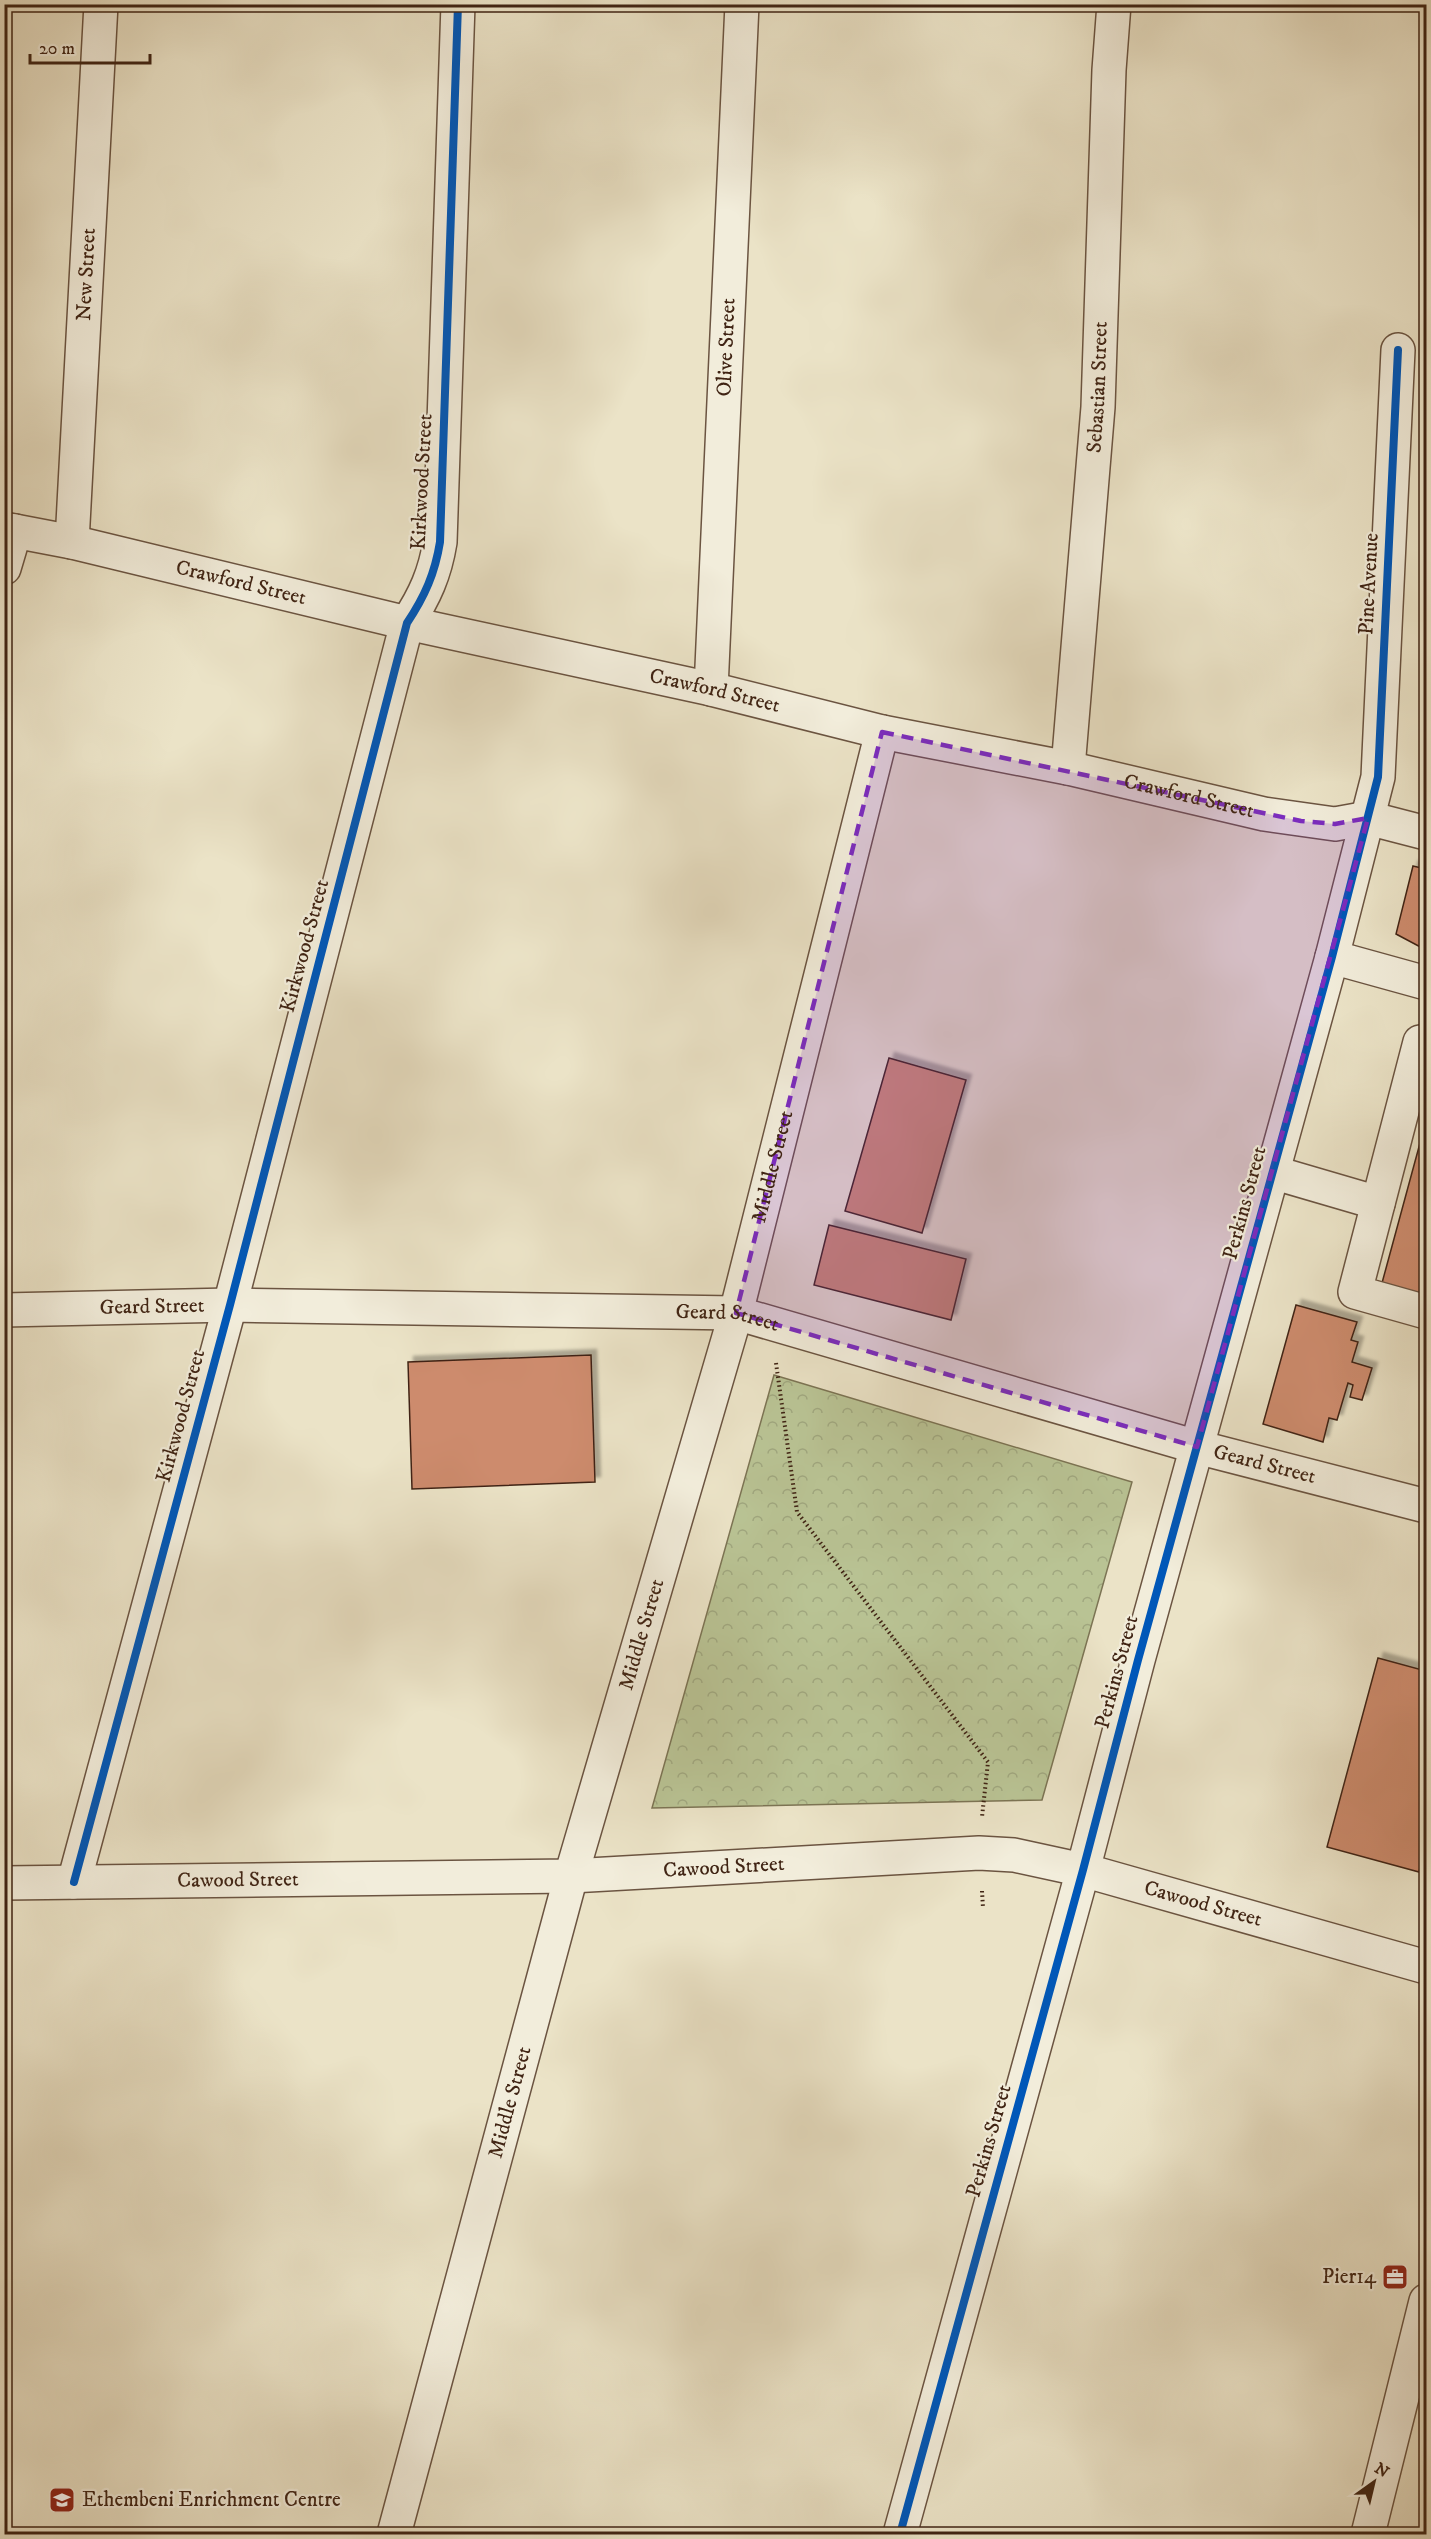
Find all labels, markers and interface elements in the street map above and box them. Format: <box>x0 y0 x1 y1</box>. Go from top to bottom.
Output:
scale bar <box>30 27 150 65</box>
text: 20 m <box>39 38 75 60</box>
street label: New Street <box>71 227 102 322</box>
street label: Olive Street <box>711 297 742 397</box>
street label: Sebastian Street <box>1081 321 1114 454</box>
street label: Kirkwood Street <box>405 413 439 551</box>
street label: Pine Avenue <box>1353 532 1385 636</box>
street label: Crawford Street <box>173 555 309 611</box>
street label: Crawford Street <box>647 663 783 719</box>
street label: Crawford Street <box>1121 769 1257 824</box>
street label: Kirkwood Street <box>275 876 335 1015</box>
street label: Middle Street <box>746 1108 799 1225</box>
street label: Perkins Street <box>1217 1143 1273 1263</box>
street label: Geard Street <box>99 1293 205 1321</box>
street label: Geard Street <box>675 1299 782 1338</box>
street label: Kirkwood Street <box>151 1346 211 1485</box>
street label: Geard Street <box>1211 1439 1319 1490</box>
street label: Middle Street <box>613 1576 670 1693</box>
street label: Perkins Street <box>1089 1612 1145 1732</box>
street label: Cawood Street <box>662 1851 785 1884</box>
street label: Cawood Street <box>177 1866 299 1894</box>
street label: Cawood Street <box>1141 1875 1265 1933</box>
street label: Middle Street <box>483 2043 538 2161</box>
street label: Perkins Street <box>960 2081 1018 2200</box>
office icon: Pier14 <box>1380 2262 1410 2292</box>
place label: Pier14 <box>1322 2264 1377 2290</box>
north arrow <box>1344 2452 1404 2512</box>
text: N <box>1371 2458 1393 2482</box>
school or university icon: Ethembeni Enrichment Centre <box>47 2485 77 2515</box>
place label: Ethembeni Enrichment Centre <box>82 2487 341 2513</box>

